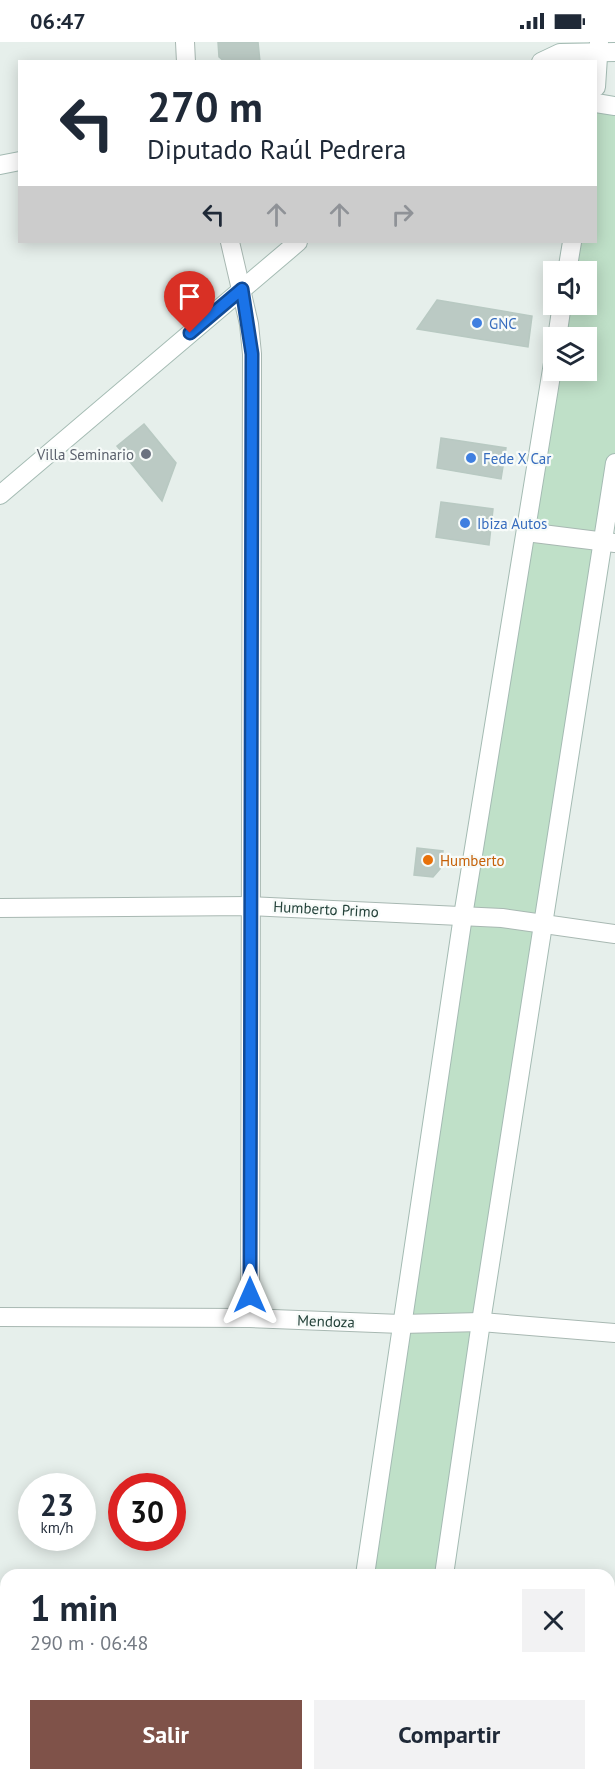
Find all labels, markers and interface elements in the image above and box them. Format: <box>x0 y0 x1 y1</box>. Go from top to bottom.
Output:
text: 06:47 <box>30 7 86 35</box>
text: 270 m <box>147 79 263 134</box>
icon: left <box>48 84 126 162</box>
text: Diputado Raúl Pedrera <box>147 132 406 166</box>
icon: left <box>197 198 230 231</box>
icon: ahead <box>260 198 293 231</box>
icon: ahead <box>323 198 356 231</box>
icon: right <box>386 198 419 231</box>
map controls <box>543 261 597 381</box>
button: sound <box>543 261 597 315</box>
pin <box>164 271 215 333</box>
icon: arrive <box>173 280 206 313</box>
place label: GNC <box>489 314 517 333</box>
marker: GNC <box>470 316 484 330</box>
button: layers <box>543 327 597 381</box>
place label: Villa Seminario <box>36 445 134 464</box>
marker: Villa Seminario <box>139 447 153 461</box>
place label: Fede X Car <box>483 449 551 468</box>
marker: Fede X Car <box>464 451 478 465</box>
place label: Ibiza Autos <box>477 514 547 533</box>
marker: Ibiza Autos <box>458 516 472 530</box>
place label: Humberto <box>440 851 505 870</box>
marker: Humberto <box>421 853 435 867</box>
street label: Humberto Primo <box>273 897 379 921</box>
position arrow <box>218 1263 282 1327</box>
street label: Mendoza <box>297 1310 355 1332</box>
speed limit sign: 30 <box>108 1473 186 1551</box>
text: 23 <box>40 1485 74 1524</box>
text: km/h <box>41 1518 73 1537</box>
text: 1 min <box>30 1584 118 1631</box>
button: close <box>522 1589 585 1652</box>
text: 290 m · 06:48 <box>30 1630 148 1656</box>
button: Salir <box>30 1700 302 1769</box>
button: Compartir <box>314 1700 585 1769</box>

